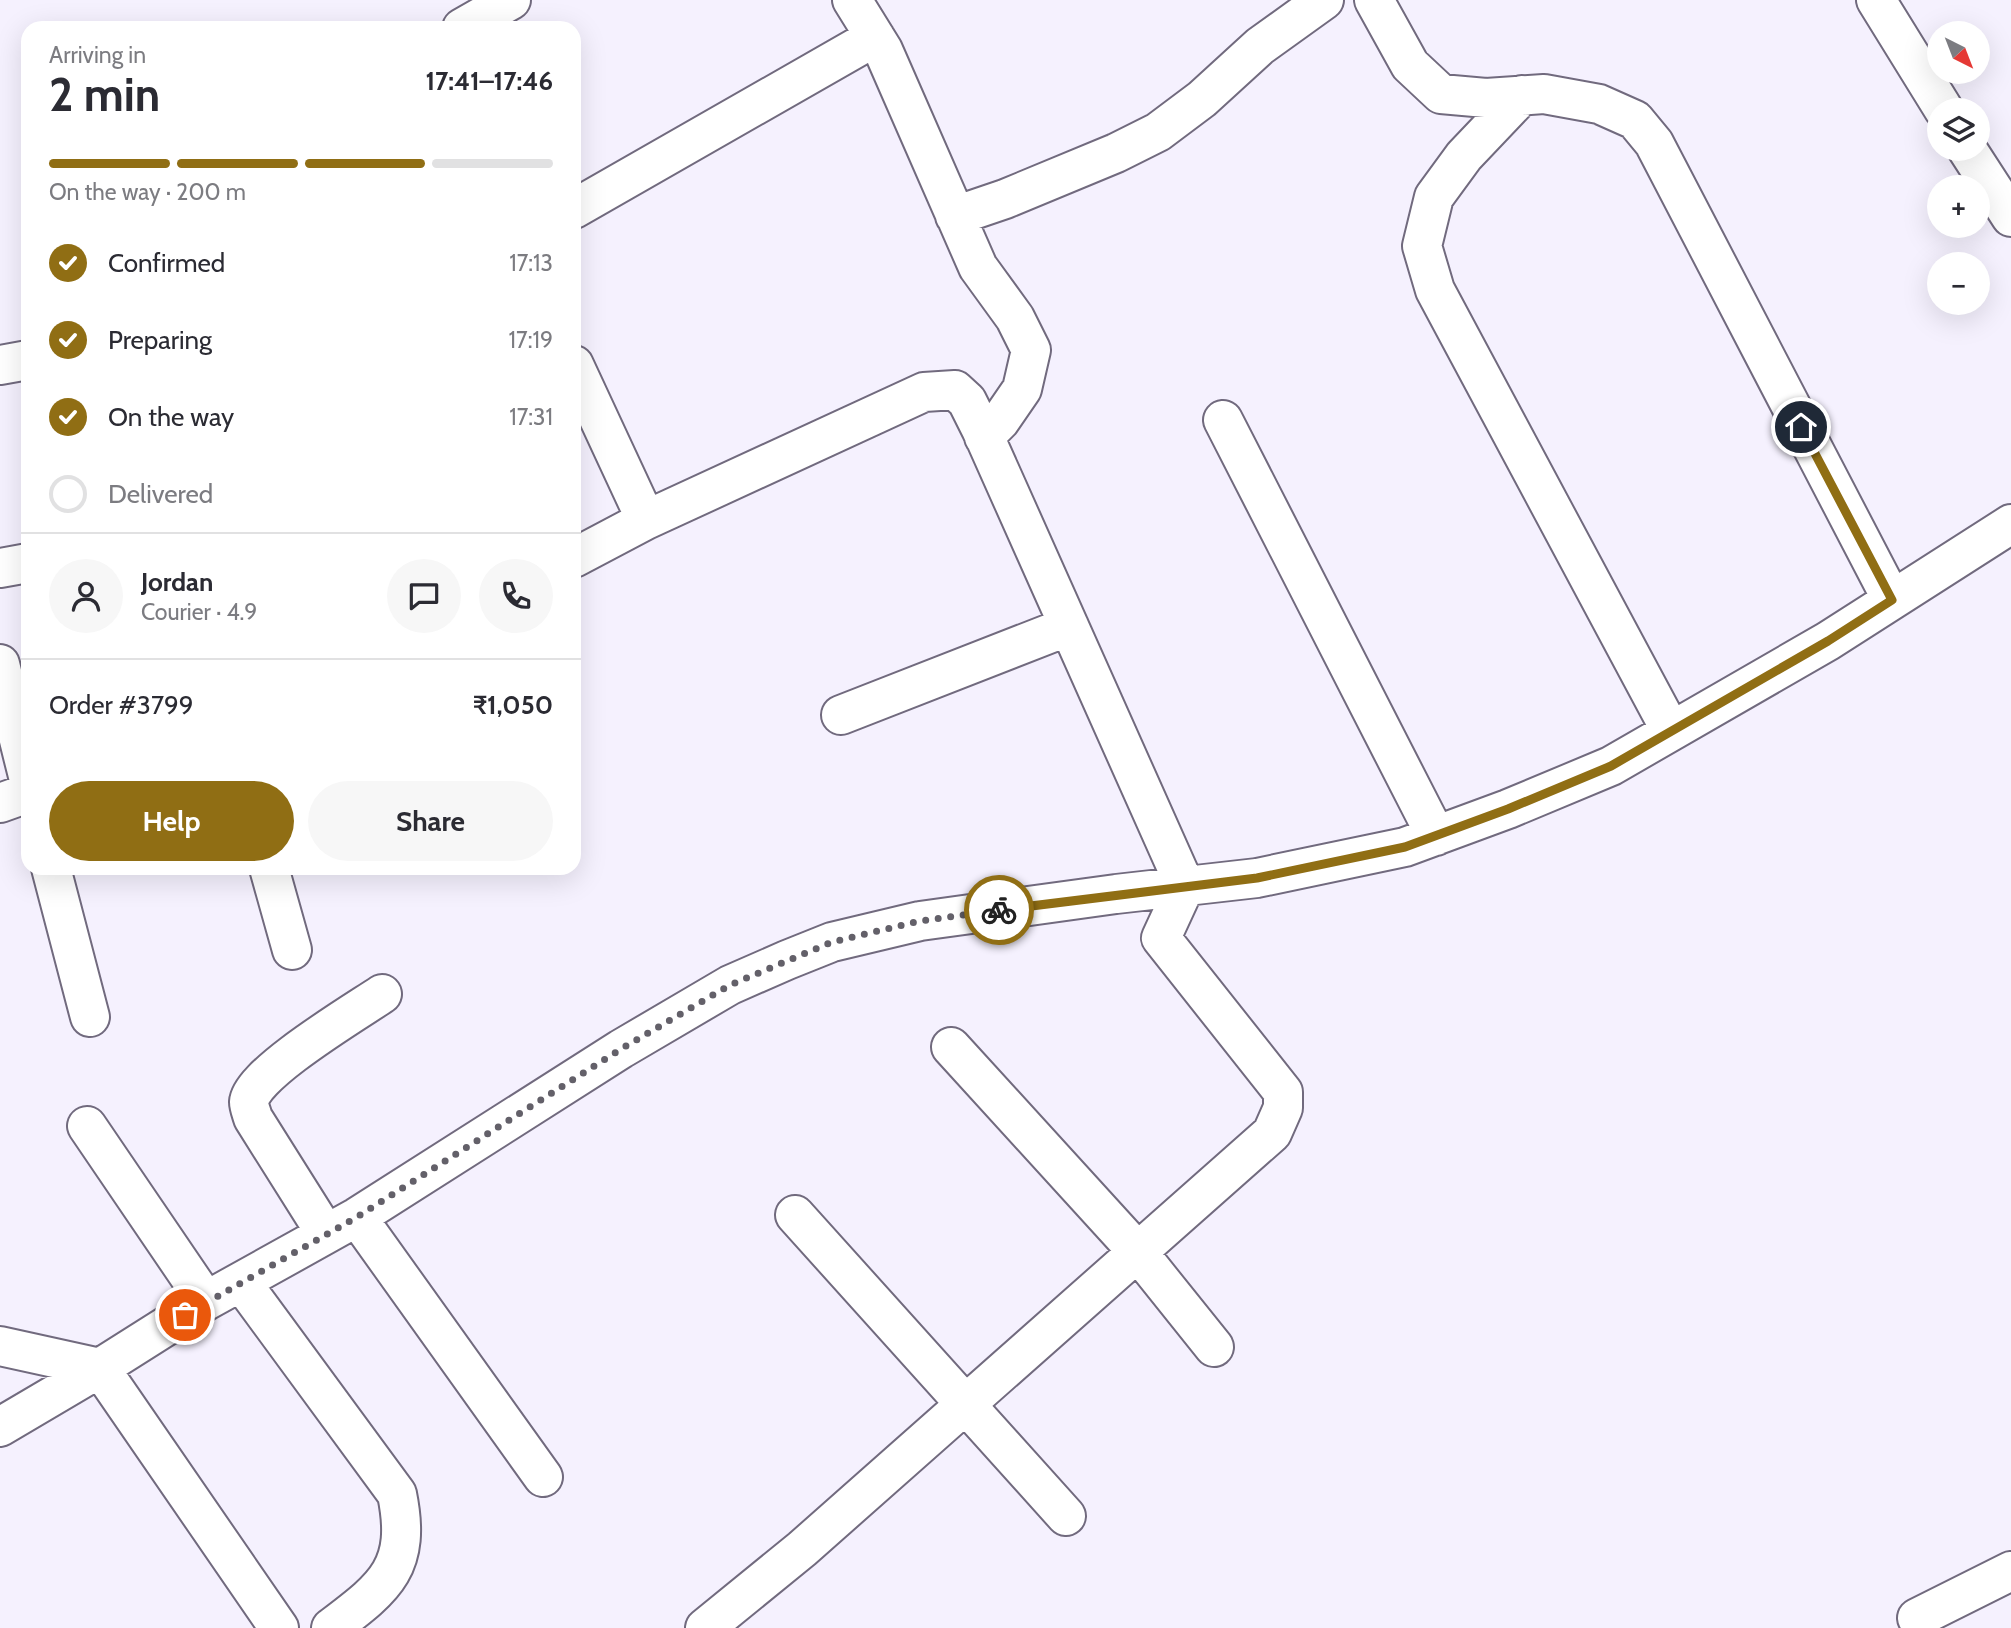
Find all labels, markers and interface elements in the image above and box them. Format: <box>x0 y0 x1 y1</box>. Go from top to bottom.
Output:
north arrow <box>1927 21 1990 84</box>
map controls <box>1927 21 1990 315</box>
text: Arriving in <box>49 41 146 69</box>
text: 17:41–17:46 <box>425 65 553 97</box>
text: 2 min <box>49 67 160 123</box>
button: layers <box>1927 98 1990 161</box>
button: + <box>1927 175 1990 238</box>
text: On the way · 200 m <box>49 178 246 206</box>
icon: check <box>49 244 87 282</box>
text: Confirmed <box>108 247 225 279</box>
text: 17:13 <box>509 249 553 277</box>
button: − <box>1927 252 1990 315</box>
icon: check <box>49 321 87 359</box>
text: Preparing <box>108 324 212 356</box>
text: 17:19 <box>509 326 553 354</box>
pin <box>1771 397 1831 457</box>
icon: check <box>49 398 87 436</box>
text: On the way <box>108 401 234 433</box>
text: 17:31 <box>509 403 553 431</box>
icon: home <box>1782 408 1820 446</box>
text: Delivered <box>108 478 213 510</box>
button: person <box>49 559 123 633</box>
button: chat <box>387 559 461 633</box>
button: phone <box>479 559 553 633</box>
text: Jordan <box>141 566 213 598</box>
text: Courier · 4.9 <box>141 598 257 626</box>
text: Order #3799 <box>49 689 194 721</box>
text: ₹1,050 <box>473 689 553 721</box>
button: Help <box>49 781 294 861</box>
button: Share <box>308 781 553 861</box>
courier <box>964 875 1034 945</box>
icon: bike <box>980 891 1018 929</box>
pin <box>155 1285 215 1345</box>
icon: bag <box>166 1296 204 1334</box>

